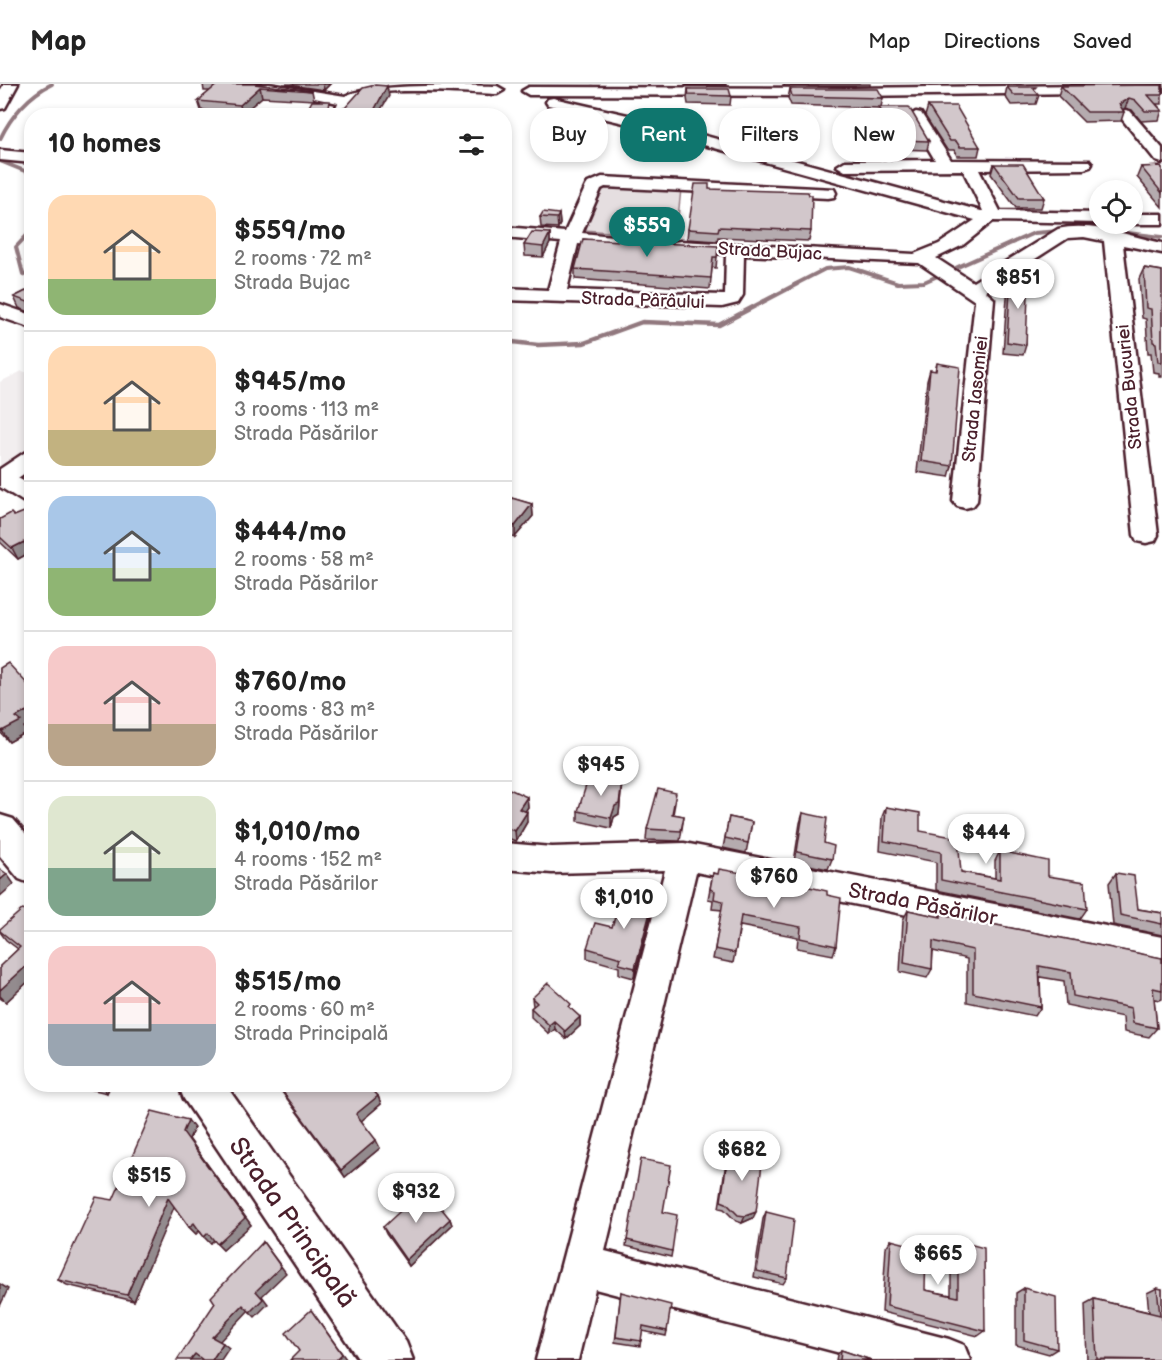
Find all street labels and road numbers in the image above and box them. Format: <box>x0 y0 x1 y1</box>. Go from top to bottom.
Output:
street label: Strada Bujac <box>717 238 823 265</box>
street label: Strada Pârâului <box>581 288 705 313</box>
street label: Strada Bucuriei <box>1112 323 1147 451</box>
street label: Strada Iasomiei <box>958 335 993 463</box>
street label: Strada Păsărilor <box>846 878 1000 931</box>
street label: Strada Principală <box>222 1132 362 1314</box>

